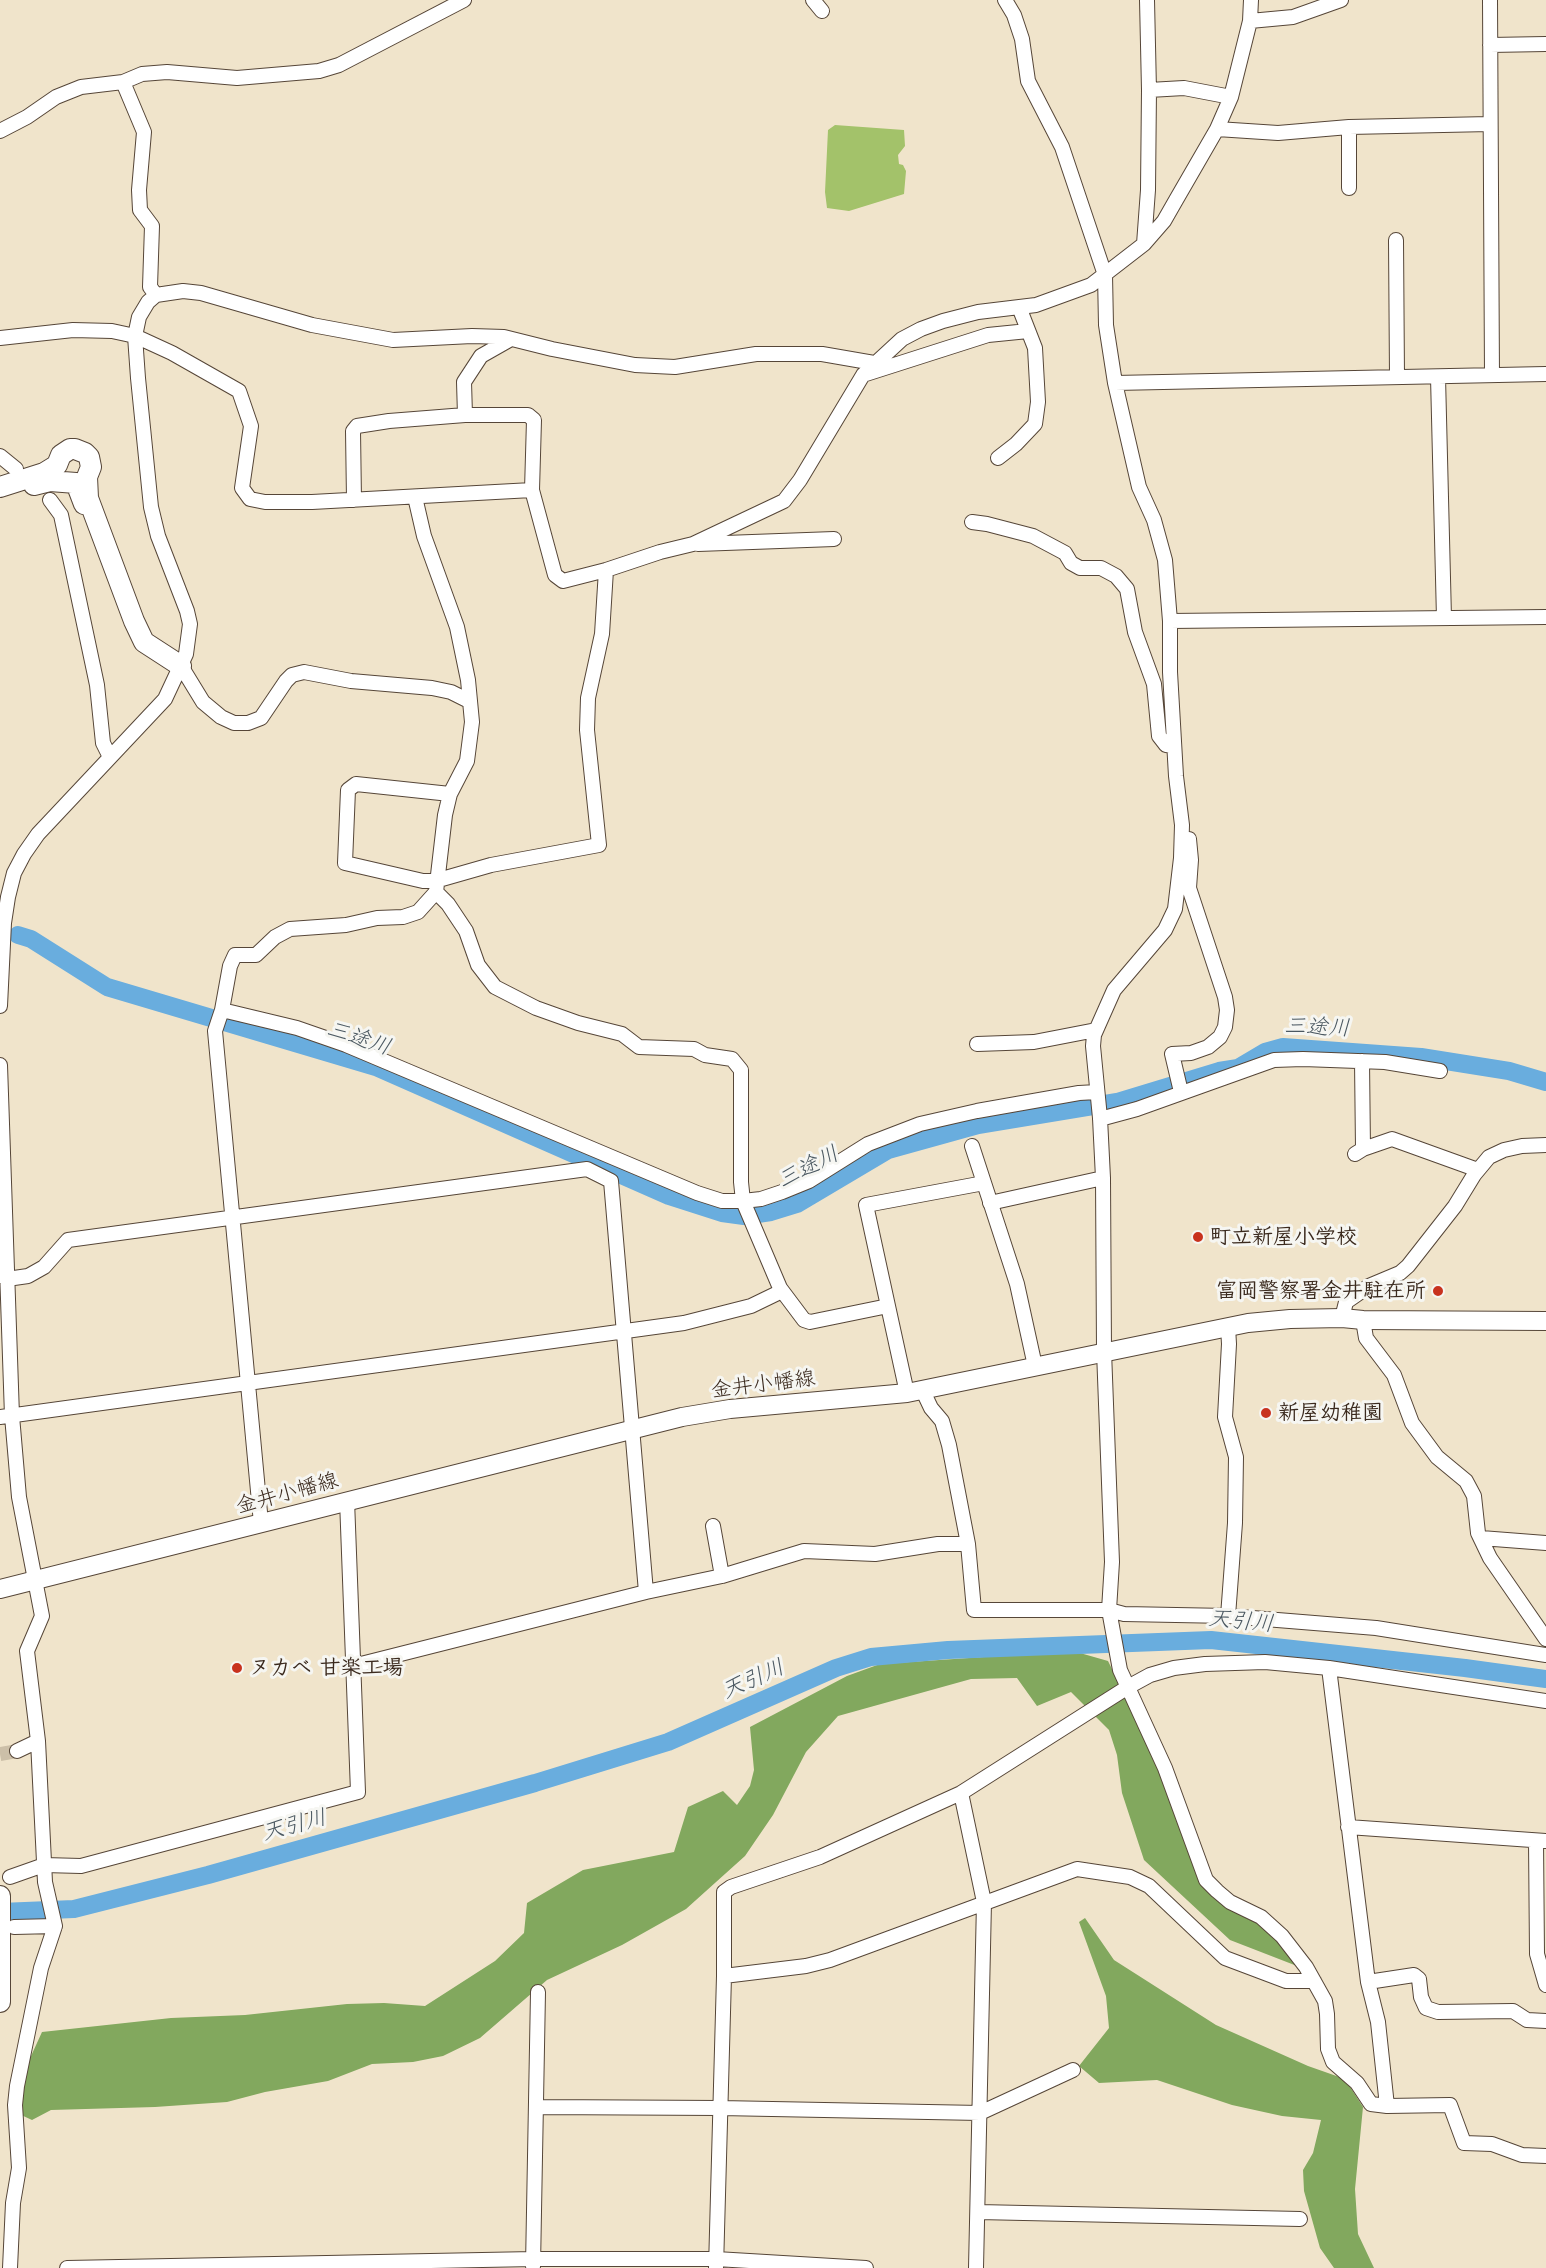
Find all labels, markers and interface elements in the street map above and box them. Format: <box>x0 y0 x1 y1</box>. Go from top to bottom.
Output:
water label: 三途川 <box>1284 1013 1350 1041</box>
water label: 三途川 <box>324 1015 394 1061</box>
water label: 三途川 <box>773 1140 843 1194</box>
place label: 町立新屋小学校 <box>1210 1224 1357 1250</box>
marker: 町立新屋小学校 <box>1191 1230 1205 1244</box>
place label: 富岡警察署金井駐在所 <box>1216 1278 1426 1304</box>
marker: 富岡警察署金井駐在所 <box>1431 1284 1445 1298</box>
street label: 金井小幡線 <box>709 1365 817 1403</box>
place label: 新屋幼稚園 <box>1278 1400 1383 1426</box>
marker: 新屋幼稚園 <box>1259 1406 1273 1420</box>
street label: 金井小幡線 <box>233 1467 341 1519</box>
water label: 天引川 <box>1207 1605 1275 1637</box>
water label: 天引川 <box>717 1654 789 1704</box>
place label: ヌカベ 甘楽工場 <box>249 1655 404 1681</box>
marker: ヌカベ 甘楽工場 <box>230 1661 244 1675</box>
water label: 天引川 <box>259 1804 329 1846</box>

